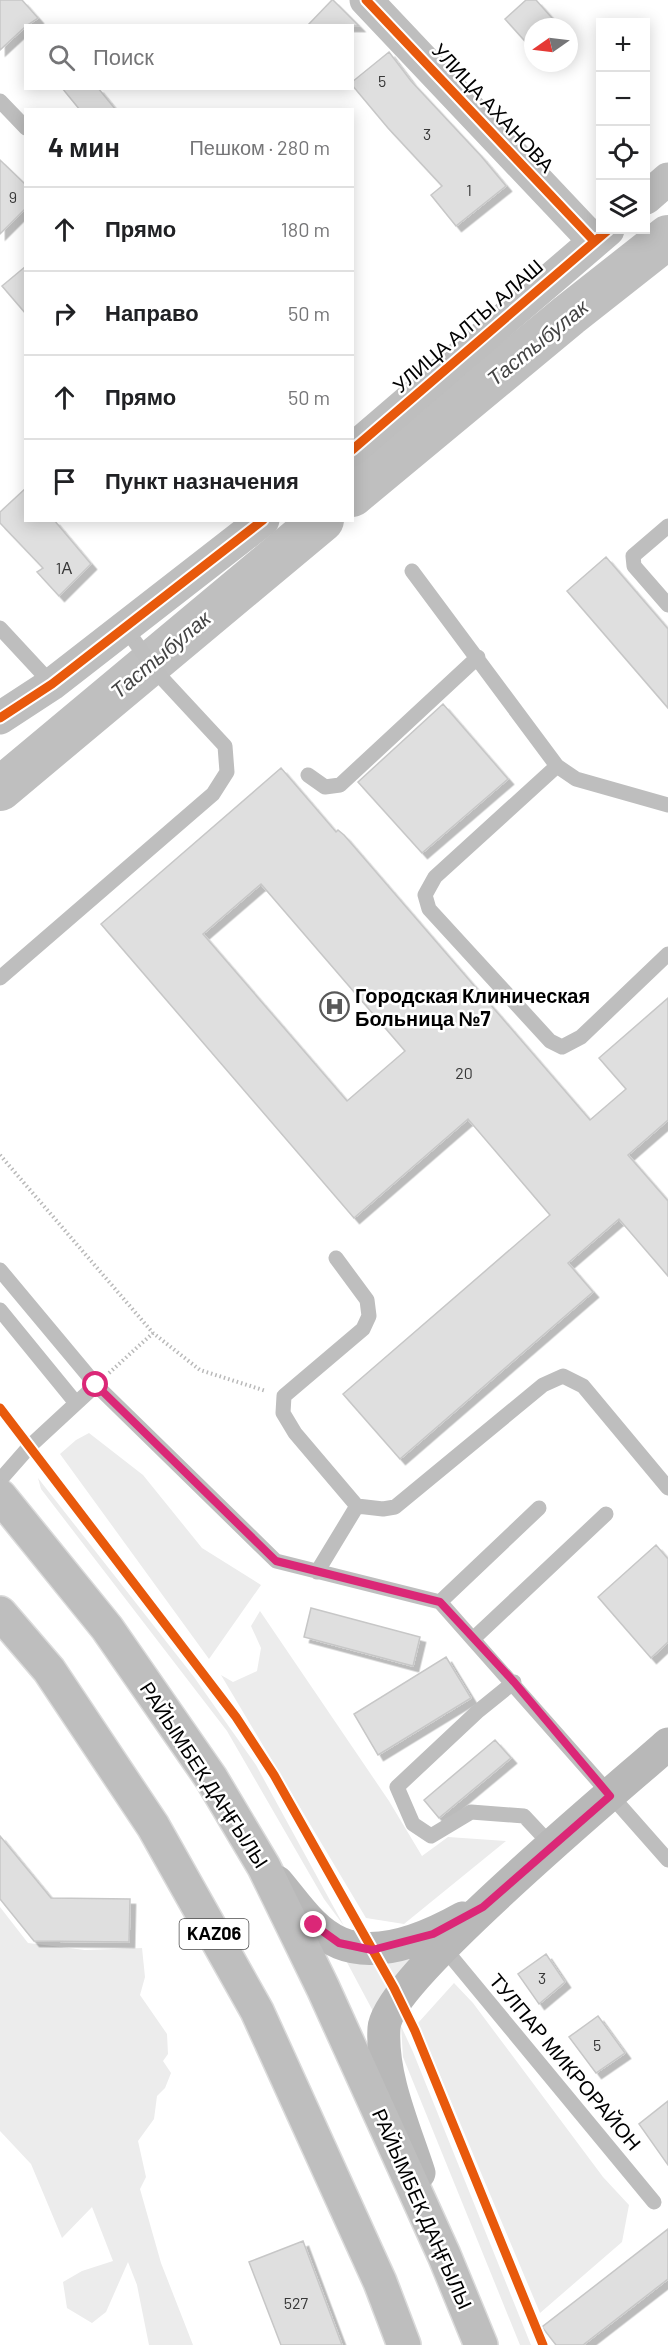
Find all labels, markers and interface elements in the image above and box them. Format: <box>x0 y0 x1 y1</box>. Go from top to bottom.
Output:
north arrow <box>524 18 578 72</box>
map controls <box>596 18 650 234</box>
button: + <box>596 18 650 72</box>
search box <box>24 24 354 90</box>
street label: УЛИЦА АХАНОВА <box>428 38 560 177</box>
icon: search <box>45 41 78 74</box>
text: Поиск <box>93 43 154 69</box>
house number: 5 <box>378 71 386 90</box>
button: − <box>596 72 650 126</box>
house number: 3 <box>423 124 431 143</box>
button: locate <box>596 126 650 180</box>
text: 4 мин <box>48 131 120 162</box>
text: Пешком · 280 m <box>189 135 330 159</box>
house number: 1 <box>466 180 472 199</box>
button: layers <box>596 180 650 234</box>
house number: 9 <box>9 187 17 206</box>
icon: ahead <box>48 213 81 246</box>
text: Прямо <box>105 215 176 241</box>
text: 180 m <box>281 217 330 241</box>
street label: УЛИЦА АЛТЫ АЛАШ <box>387 254 547 397</box>
water label: Тастыбулак <box>482 293 593 390</box>
icon: right <box>48 297 81 330</box>
text: Направо <box>105 299 199 325</box>
text: 50 m <box>288 301 330 325</box>
icon: ahead <box>48 381 81 414</box>
text: Прямо <box>105 383 176 409</box>
text: 50 m <box>288 385 330 409</box>
icon: arrive <box>48 465 81 498</box>
text: Пункт назначения <box>105 467 299 493</box>
house number: 1А <box>56 558 72 577</box>
water label: Тастыбулак <box>105 604 216 703</box>
place label: Городская Клиническая Больница №7 <box>355 983 590 1030</box>
hospital icon: Городская Клиническая Больница №7 <box>318 991 350 1023</box>
house number: 20 <box>455 1063 473 1082</box>
route start <box>82 1371 108 1397</box>
street label: РАЙЫМБЕК ДАҢҒЫЛЫ <box>136 1677 274 1872</box>
route end <box>300 1911 326 1937</box>
road number: KАZ06 <box>180 1919 248 1949</box>
street label: ТУЛПАР МИКРОРАЙОН <box>485 1968 647 2155</box>
house number: 3 <box>538 1968 546 1987</box>
house number: 5 <box>593 2035 601 2054</box>
street label: РАЙЫМБЕК ДАҢҒЫЛЫ <box>368 2105 478 2313</box>
house number: 527 <box>284 2293 309 2312</box>

